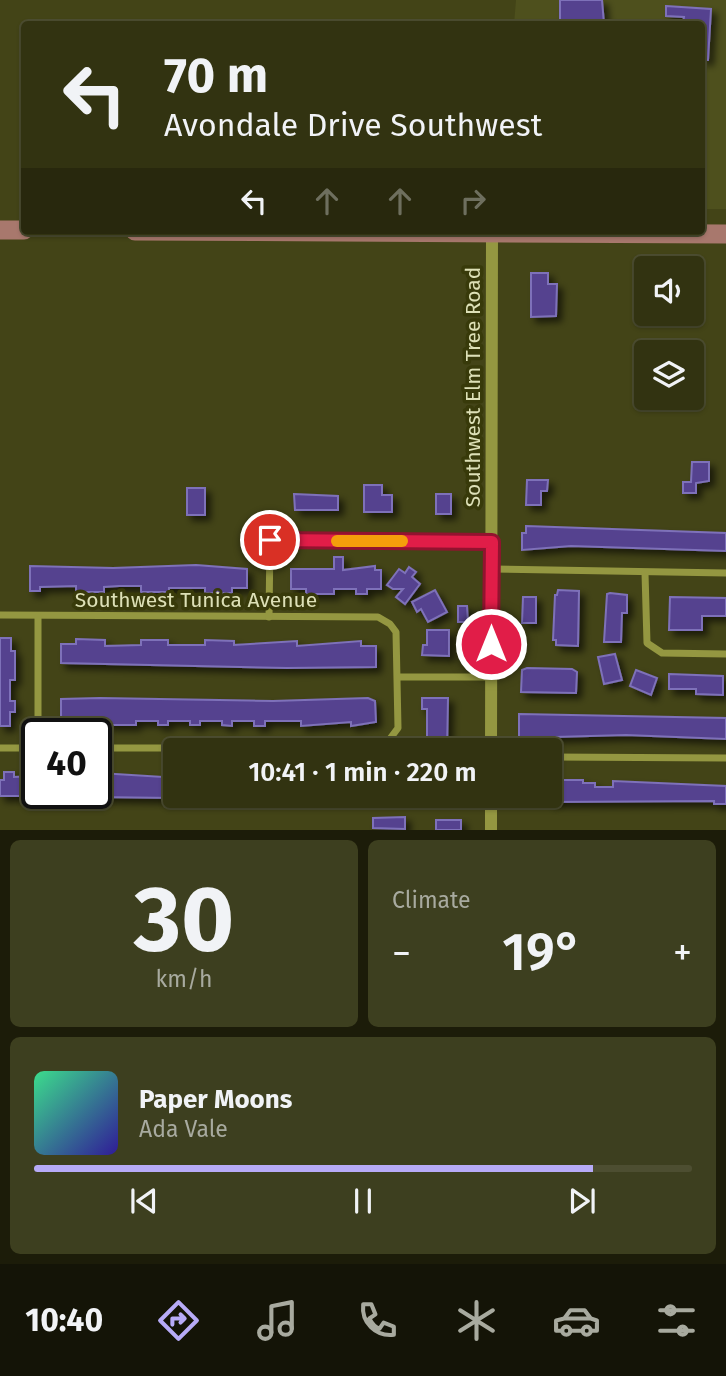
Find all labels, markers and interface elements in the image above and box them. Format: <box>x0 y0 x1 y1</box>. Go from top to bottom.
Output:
text: 70 m <box>164 46 268 105</box>
icon: left <box>49 49 140 140</box>
text: Avondale Drive Southwest <box>164 106 542 144</box>
icon: left <box>235 182 273 220</box>
icon: ahead <box>308 182 346 220</box>
icon: ahead <box>381 182 419 220</box>
icon: right <box>454 182 492 220</box>
map controls <box>634 256 704 410</box>
button: sound <box>634 256 704 326</box>
street label: Southwest Elm Tree Road <box>460 267 486 507</box>
button: layers <box>634 340 704 410</box>
pin <box>240 510 300 570</box>
icon: arrive <box>251 521 289 559</box>
street label: Southwest Tunica Avenue <box>75 587 317 613</box>
position arrow <box>454 607 528 681</box>
speed limit sign: 40 <box>21 718 112 809</box>
text: 10:41 · 1 min · 220 m <box>248 757 477 788</box>
text: 30 <box>134 865 234 974</box>
text: Climate <box>392 886 471 914</box>
text: 19° <box>502 921 582 984</box>
text: − <box>392 930 411 976</box>
text: + <box>673 930 692 976</box>
text: km/h <box>156 965 212 993</box>
text: Paper Moons <box>139 1084 292 1115</box>
text: Ada Vale <box>139 1115 228 1143</box>
icon: previous <box>125 1182 163 1220</box>
icon: pause <box>344 1182 382 1220</box>
icon: next <box>563 1182 601 1220</box>
icon: directions <box>154 1296 203 1345</box>
icon: music <box>253 1296 302 1345</box>
icon: phone <box>353 1296 402 1345</box>
icon: climate <box>452 1296 501 1345</box>
icon: car <box>552 1296 601 1345</box>
icon: filters <box>652 1296 701 1345</box>
text: 10:40 <box>25 1301 103 1339</box>

